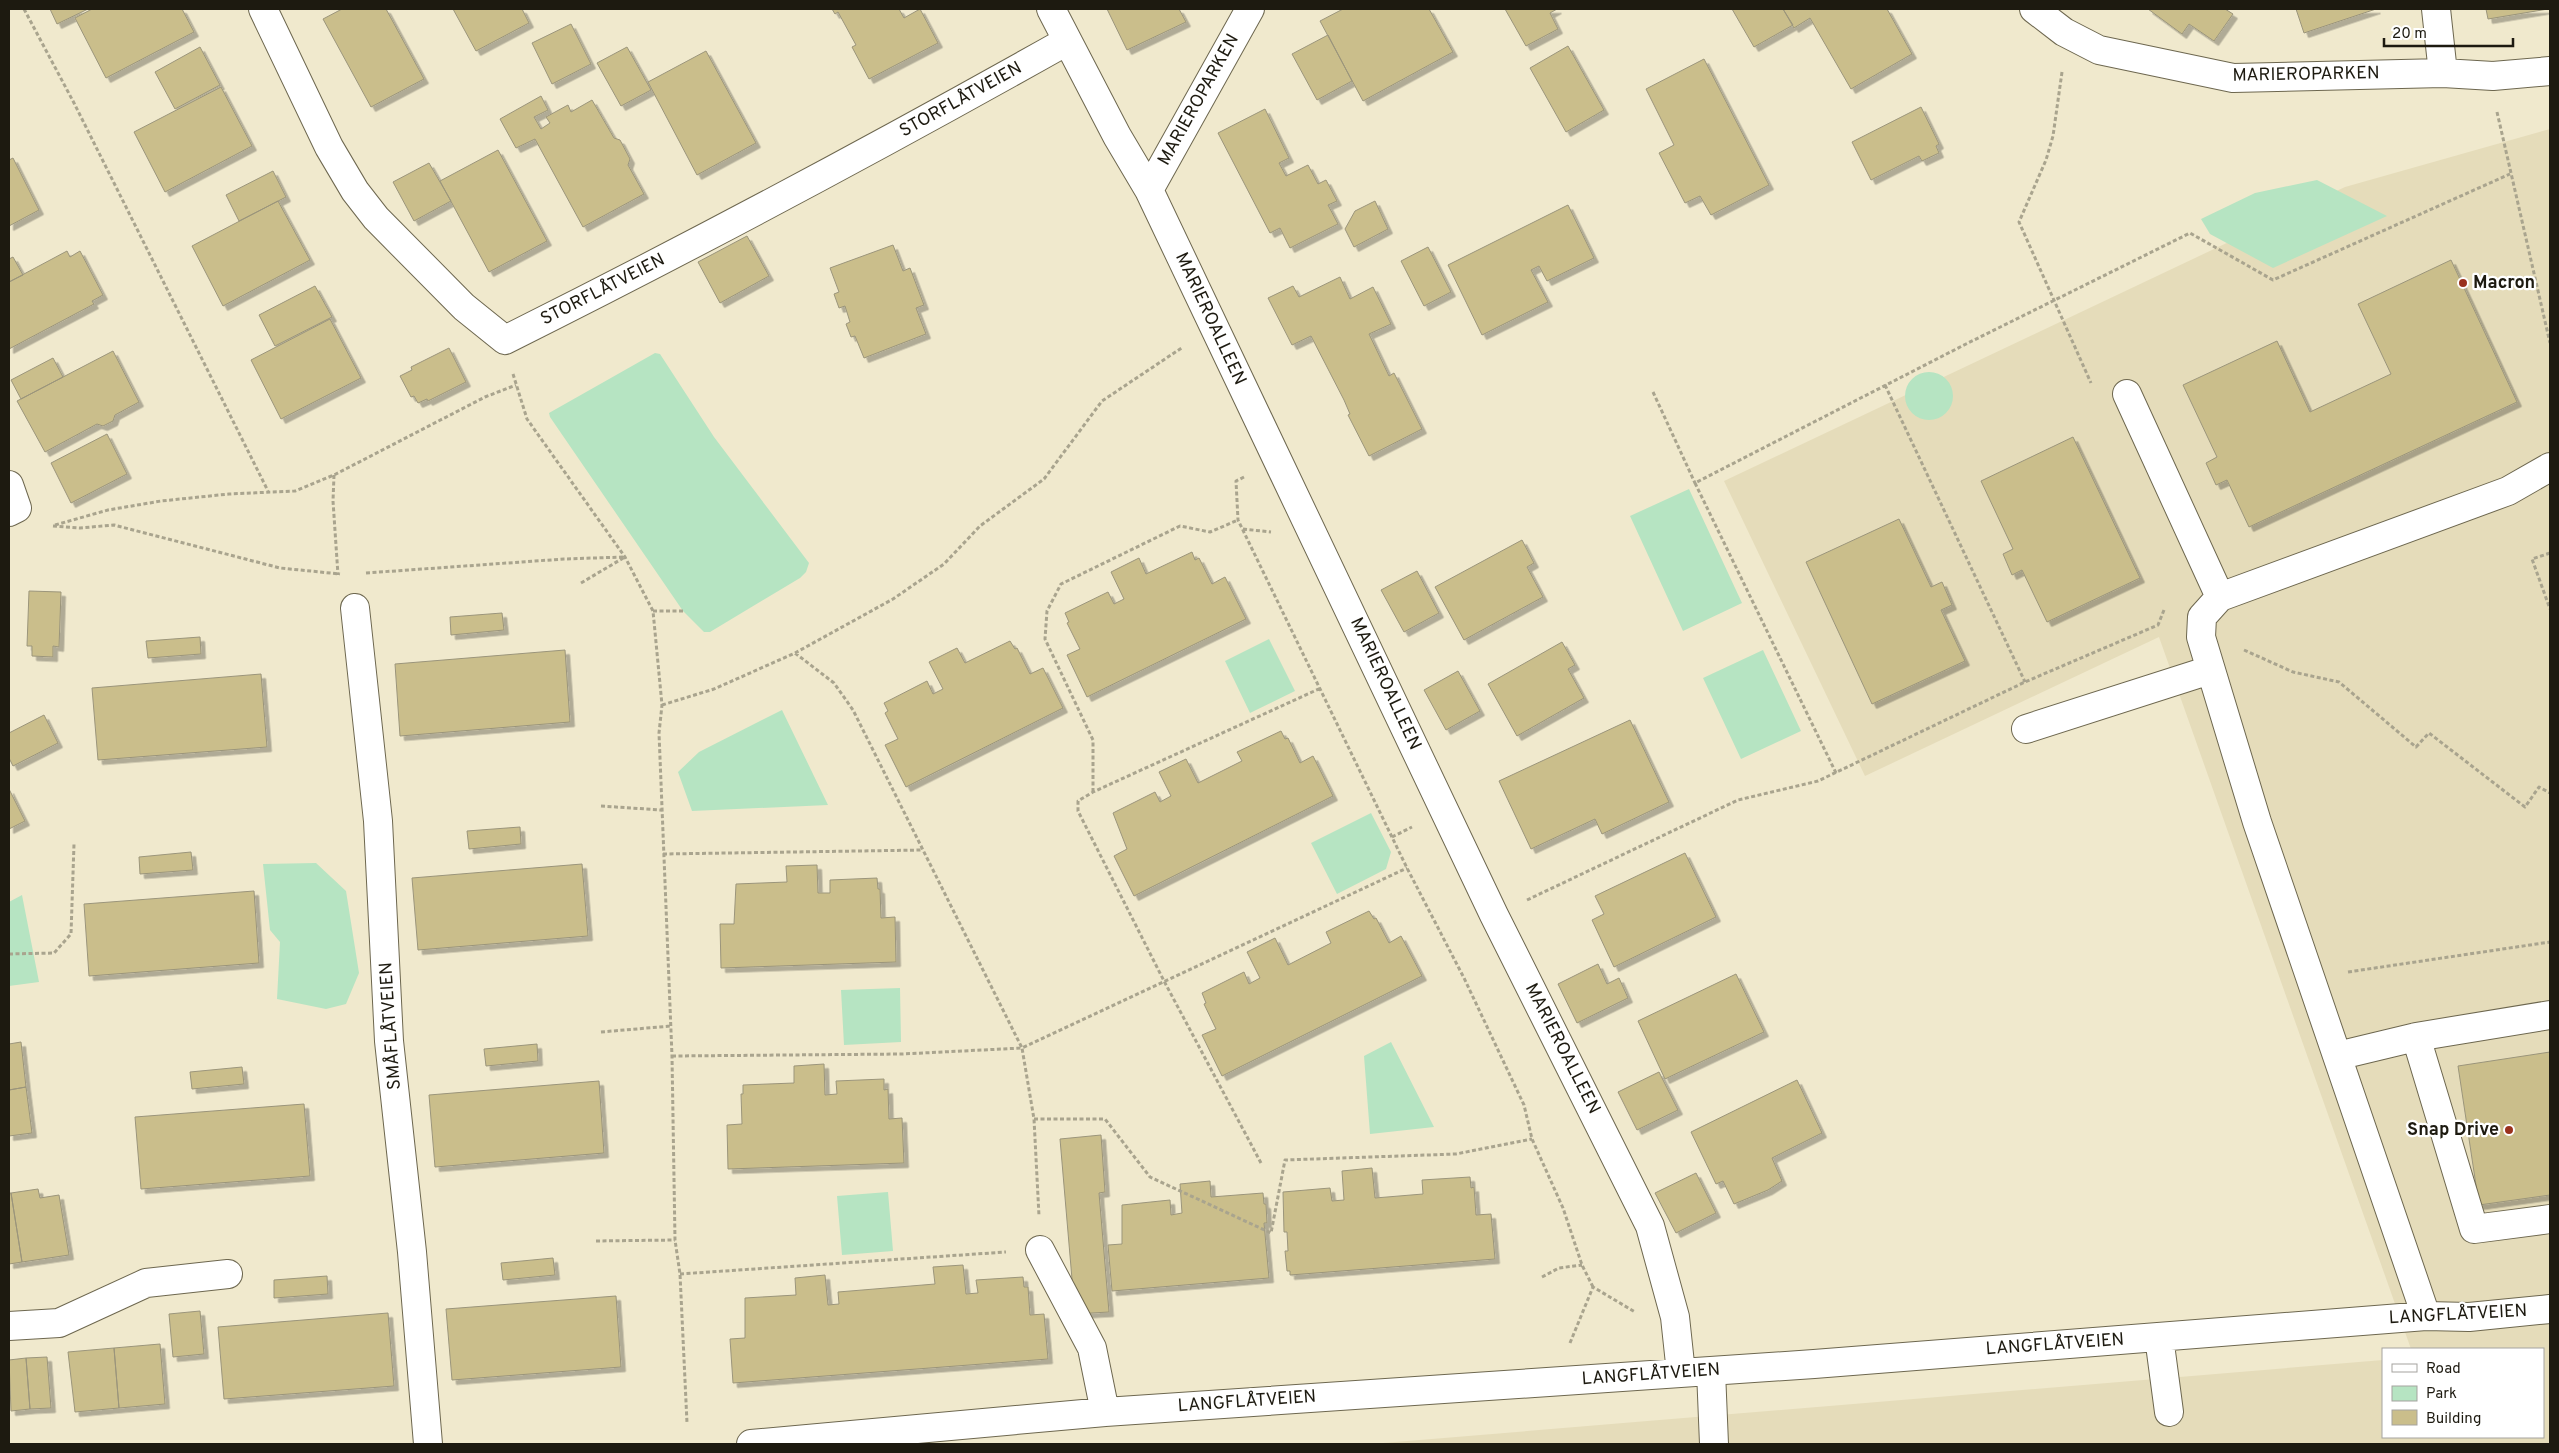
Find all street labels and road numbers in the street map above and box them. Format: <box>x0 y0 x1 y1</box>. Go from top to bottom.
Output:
street label: MARIEROPARKEN <box>1153 30 1245 170</box>
street label: STORFLÅTVEIEN <box>896 57 1026 143</box>
street label: MARIEROPARKEN <box>2232 62 2380 88</box>
street label: STORFLÅTVEIEN <box>537 249 669 331</box>
street label: MARIEROALLEEN <box>1169 249 1251 389</box>
street label: MARIEROALLEEN <box>1344 614 1426 754</box>
street label: SMÅFLÅTVEIEN <box>375 961 407 1091</box>
street label: MARIEROALLEEN <box>1519 980 1605 1118</box>
street label: LANGFLÅTVEIEN <box>2388 1300 2528 1330</box>
street label: LANGFLÅTVEIEN <box>1985 1329 2125 1361</box>
street label: LANGFLÅTVEIEN <box>1581 1359 1721 1391</box>
street label: LANGFLÅTVEIEN <box>1177 1386 1317 1418</box>

